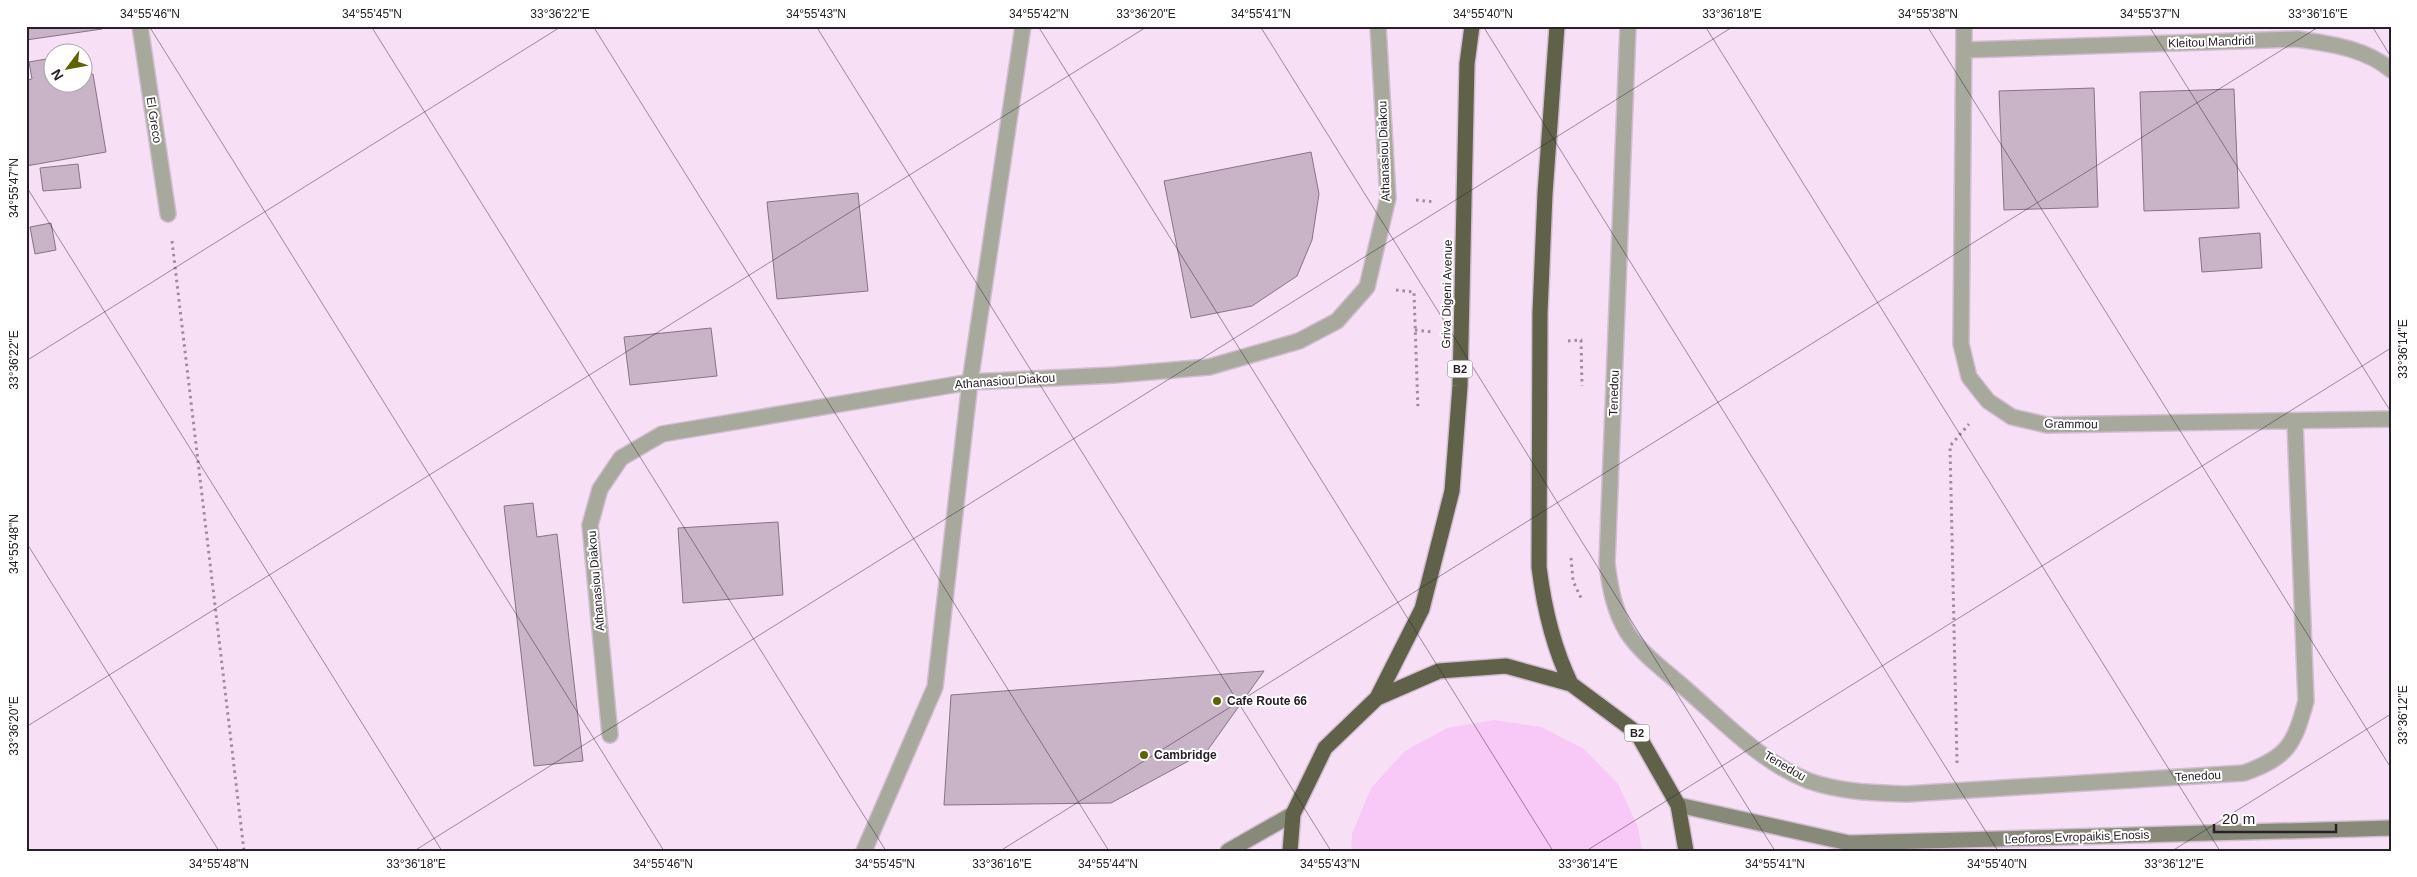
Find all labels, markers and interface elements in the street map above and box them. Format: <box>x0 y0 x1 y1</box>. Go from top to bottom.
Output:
text: 34°55'46"N <box>120 7 180 21</box>
text: 34°55'45"N <box>342 7 402 21</box>
text: 33°36'22"E <box>530 7 590 21</box>
text: 34°55'43"N <box>786 7 846 21</box>
text: 34°55'42"N <box>1009 7 1069 21</box>
text: 33°36'20"E <box>1116 7 1176 21</box>
text: 34°55'41"N <box>1231 7 1291 21</box>
text: 34°55'40"N <box>1453 7 1513 21</box>
text: 33°36'18"E <box>1702 7 1762 21</box>
text: 34°55'38"N <box>1898 7 1958 21</box>
text: 34°55'37"N <box>2120 7 2180 21</box>
text: 33°36'16"E <box>2288 7 2348 21</box>
street label: Kleitou Mandridi <box>2168 34 2254 50</box>
north arrow <box>42 42 92 92</box>
text: N <box>48 66 66 83</box>
street label: El Greco <box>143 96 165 144</box>
street label: Athanasiou Diakou <box>1375 100 1393 202</box>
text: 34°55'47"N <box>7 158 21 218</box>
street label: Griva Digeni Avenue <box>1439 239 1455 349</box>
text: 33°36'14"E <box>2396 319 2410 379</box>
text: 33°36'22"E <box>7 330 21 390</box>
road number: B2 <box>1448 360 1472 378</box>
street label: Tenedou <box>1606 370 1622 416</box>
street label: Athanasiou Diakou <box>954 371 1056 391</box>
street label: Grammou <box>2044 417 2098 431</box>
text: 34°55'48"N <box>7 514 21 574</box>
street label: Athanasiou Diakou <box>585 530 607 632</box>
text: 33°36'12"E <box>2396 685 2410 745</box>
place label: Cafe Route 66 <box>1227 694 1307 708</box>
marker: Cafe Route 66 <box>1211 695 1223 707</box>
text: 33°36'20"E <box>7 696 21 756</box>
road number: B2 <box>1624 724 1650 741</box>
place label: Cambridge <box>1154 748 1217 762</box>
street label: Tenedou <box>1762 748 1808 784</box>
marker: Cambridge <box>1138 749 1150 761</box>
street label: Tenedou <box>2175 768 2221 784</box>
scale bar <box>2214 802 2337 834</box>
text: 20 m <box>2222 810 2255 827</box>
street label: Leoforos Evropaikis Enosis <box>2004 827 2150 847</box>
text: 34°55'48"N <box>189 857 249 871</box>
text: 33°36'18"E <box>386 857 446 871</box>
text: 34°55'46"N <box>633 857 693 871</box>
text: 34°55'45"N <box>855 857 915 871</box>
text: 33°36'16"E <box>972 857 1032 871</box>
text: 34°55'44"N <box>1078 857 1138 871</box>
text: 34°55'43"N <box>1300 857 1360 871</box>
text: 33°36'14"E <box>1558 857 1618 871</box>
text: 34°55'41"N <box>1745 857 1805 871</box>
text: 34°55'40"N <box>1967 857 2027 871</box>
text: 33°36'12"E <box>2144 857 2204 871</box>

